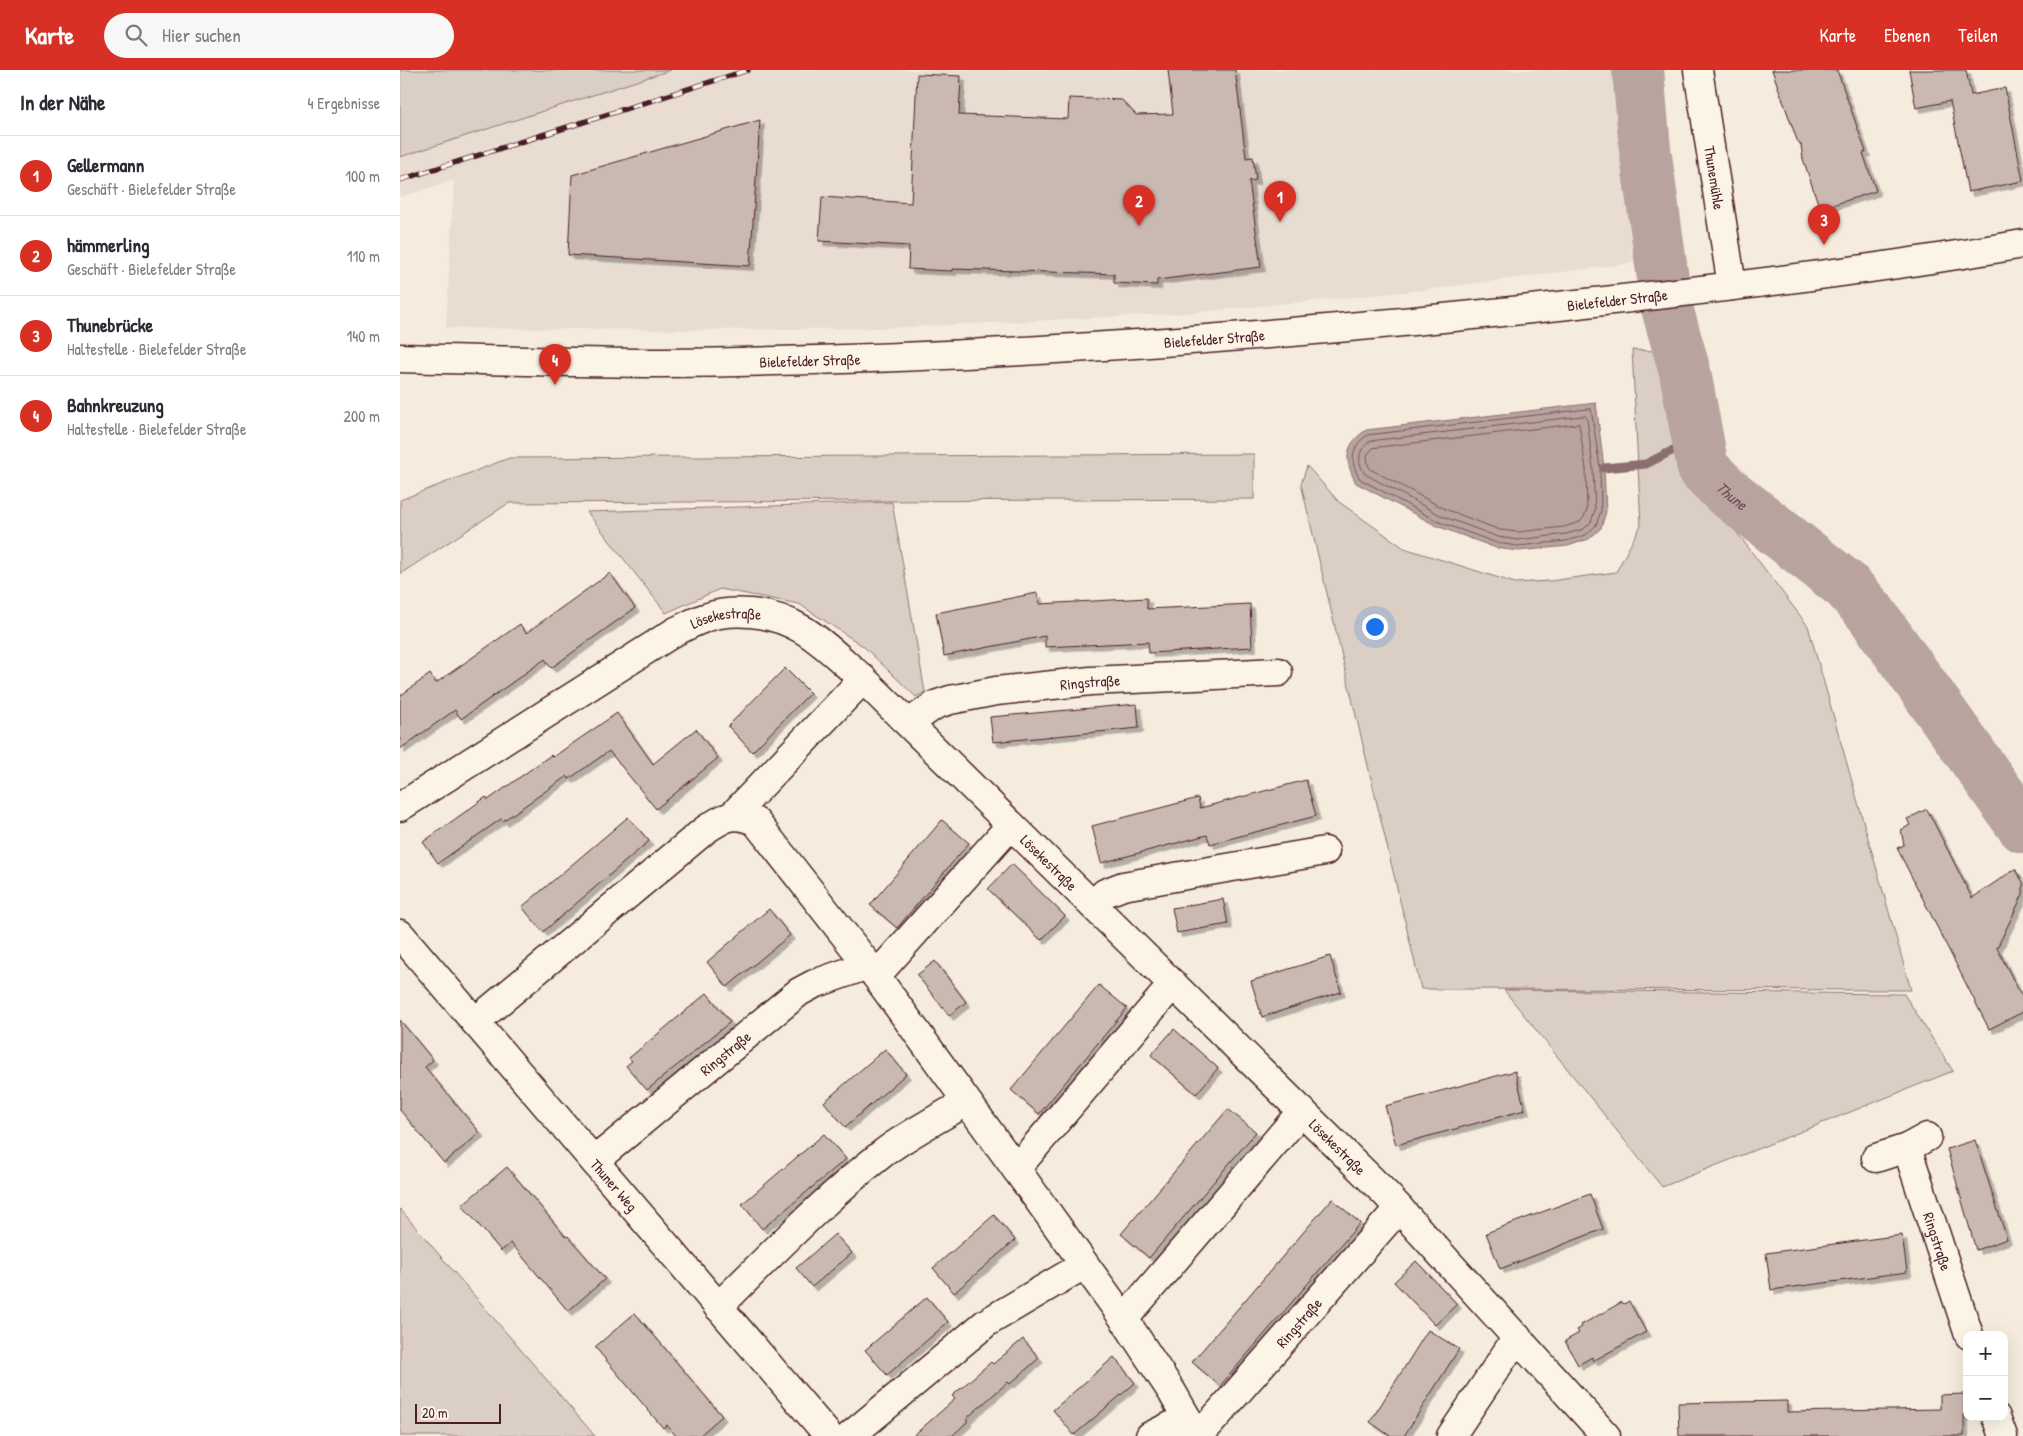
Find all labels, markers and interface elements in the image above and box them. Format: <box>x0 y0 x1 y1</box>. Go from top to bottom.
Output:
search box <box>104 13 454 58</box>
text: Karte <box>25 19 74 51</box>
icon: search <box>122 21 150 49</box>
text: Hier suchen <box>162 22 241 48</box>
text: Karte <box>1820 23 1856 48</box>
text: Ebenen <box>1884 23 1930 48</box>
text: Teilen <box>1958 23 1998 48</box>
text: In der Nähe <box>20 88 105 117</box>
text: 4 Ergebnisse <box>308 92 380 114</box>
street label: Thunemühle <box>1700 144 1730 211</box>
text: Gellermann <box>67 152 144 178</box>
text: 1 <box>33 165 39 187</box>
text: 100 m <box>345 165 380 187</box>
text: Geschäft · Bielefelder Straße <box>67 178 236 200</box>
pin: 1 <box>1264 181 1296 222</box>
pin: 2 <box>1123 185 1155 226</box>
pin: 3 <box>1808 204 1840 245</box>
text: hämmerling <box>67 232 150 258</box>
text: 2 <box>32 245 40 267</box>
text: 110 m <box>347 245 380 267</box>
text: Geschäft · Bielefelder Straße <box>67 258 236 280</box>
street label: Bielefelder Straße <box>1566 284 1669 316</box>
text: Thunebrücke <box>67 312 153 338</box>
street label: Bielefelder Straße <box>1163 324 1266 353</box>
text: 3 <box>32 325 40 347</box>
text: 140 m <box>346 325 380 347</box>
text: Haltestelle · Bielefelder Straße <box>67 338 246 360</box>
pin: 4 <box>539 344 571 385</box>
street label: Bielefelder Straße <box>759 348 861 372</box>
text: Bahnkreuzung <box>67 392 164 418</box>
text: 4 <box>33 405 39 427</box>
text: 200 m <box>344 405 380 427</box>
text: Haltestelle · Bielefelder Straße <box>67 418 246 440</box>
water label: Thune <box>1711 476 1753 515</box>
street label: Lösekestraße <box>686 602 763 633</box>
your location <box>1362 614 1388 640</box>
street label: Ringstraße <box>1059 669 1121 695</box>
street label: Lösekestraße <box>1016 830 1082 895</box>
street label: Ringstraße <box>695 1026 755 1080</box>
street label: Lösekestraße <box>1305 1114 1371 1179</box>
street label: Thuner Weg <box>586 1154 643 1216</box>
street label: Ringstraße <box>1918 1209 1957 1273</box>
street label: Ringstraße <box>1271 1293 1326 1352</box>
map controls <box>1963 1331 2008 1421</box>
button: + <box>1963 1331 2008 1376</box>
button: − <box>1963 1376 2008 1421</box>
scale bar <box>415 1401 501 1424</box>
text: 20 m <box>422 1403 448 1422</box>

